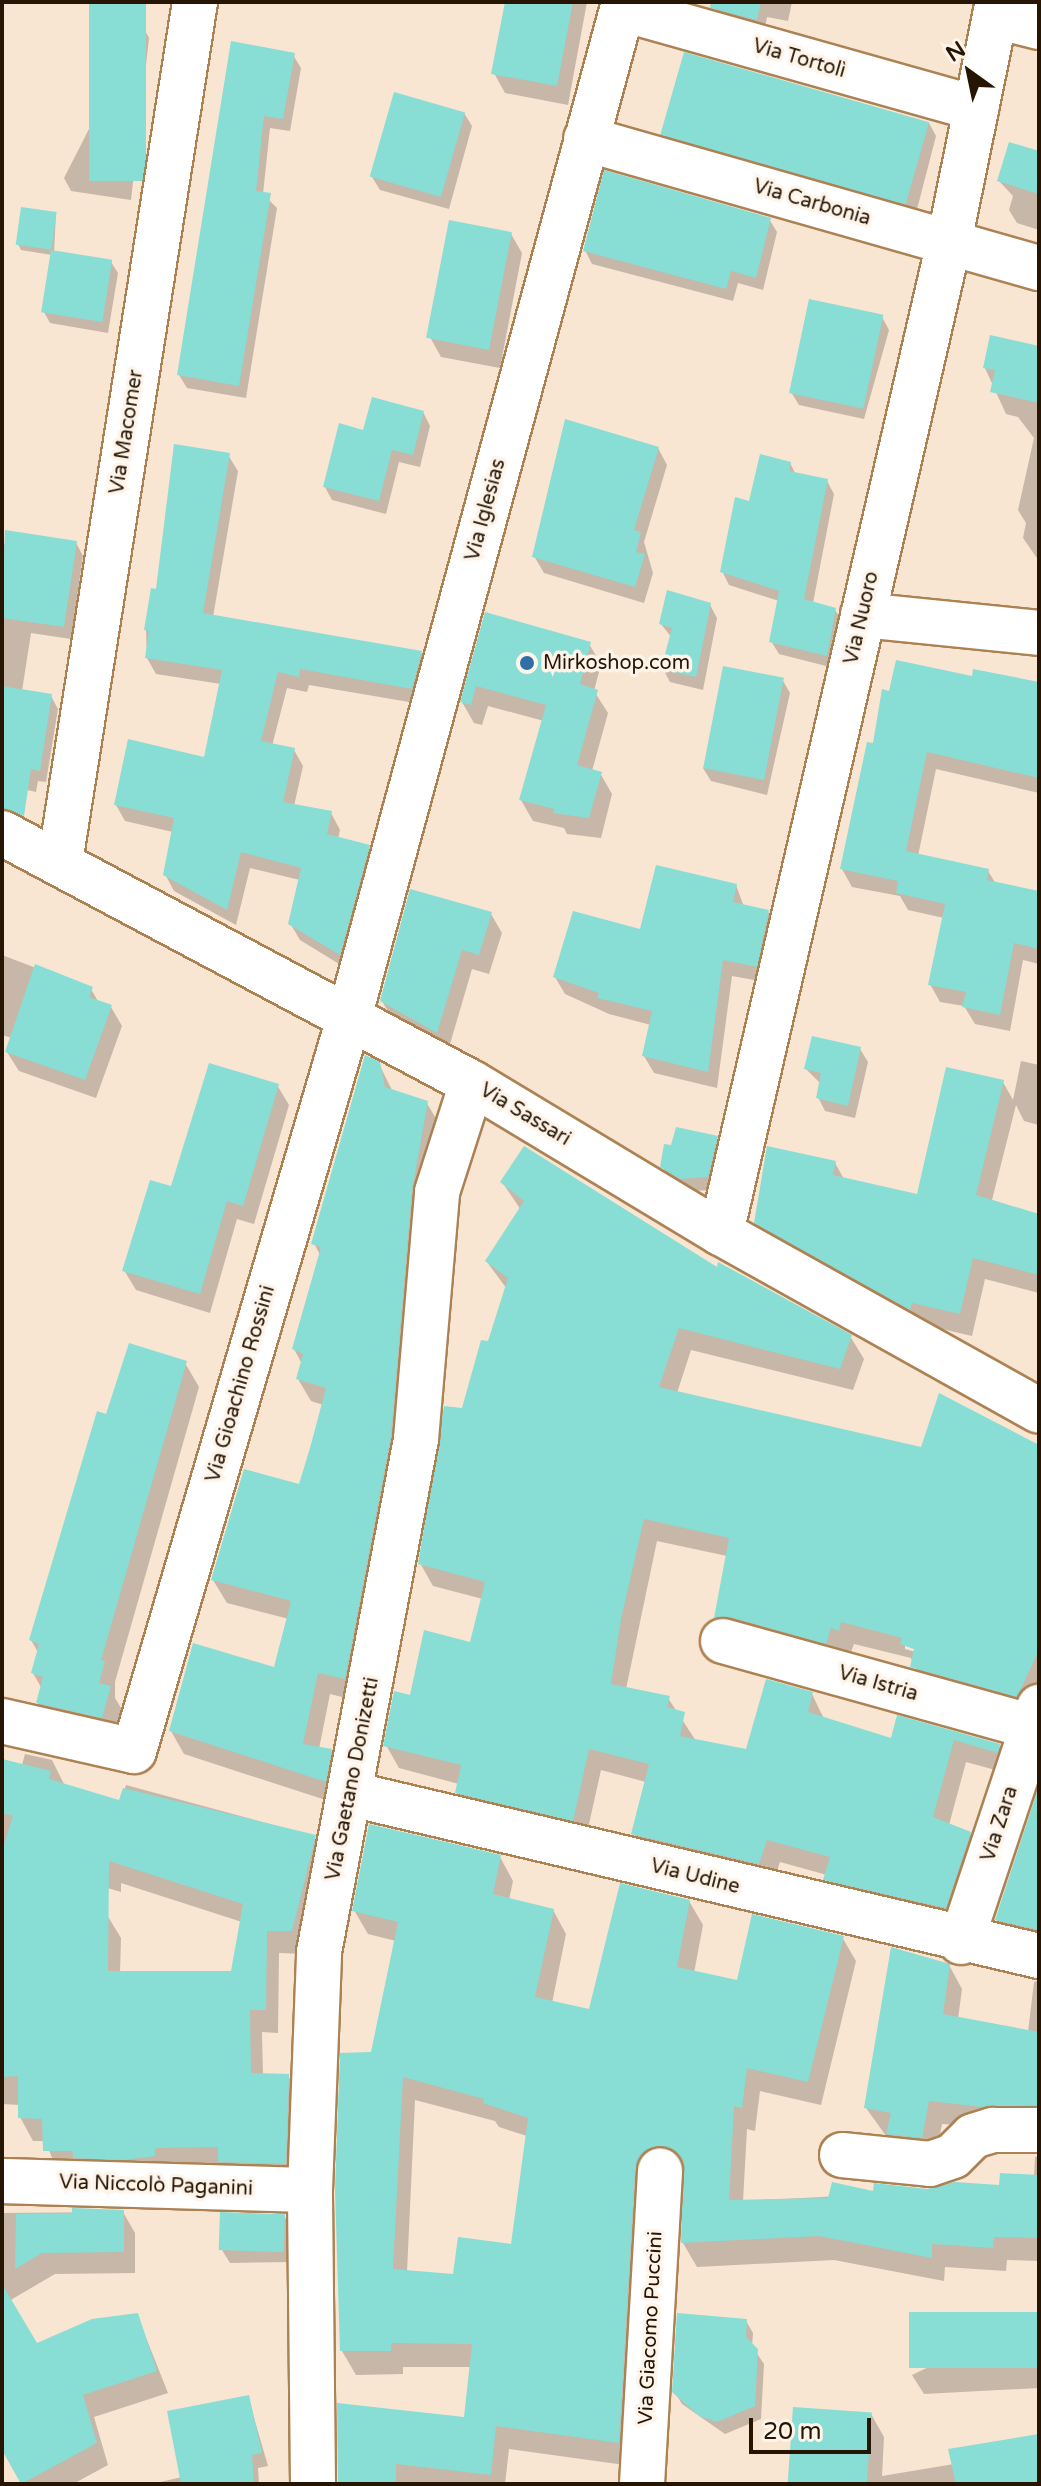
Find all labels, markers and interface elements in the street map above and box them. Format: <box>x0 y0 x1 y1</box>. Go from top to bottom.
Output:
north arrow <box>929 32 1009 112</box>
street label: Via Tortolì <box>750 34 848 84</box>
text: N <box>941 36 970 68</box>
street label: Via Carbonia <box>750 175 874 231</box>
street label: Via Macomer <box>105 368 149 496</box>
street label: Via Iglesias <box>461 456 511 564</box>
street label: Via Nuoro <box>840 569 884 667</box>
place label: Mirkoshop.com <box>543 651 690 675</box>
marker: Mirkoshop.com <box>518 654 536 672</box>
street label: Via Sassari <box>475 1079 575 1151</box>
street label: Via Gioachino Rossini <box>201 1283 281 1485</box>
street label: Via Istria <box>835 1661 921 1707</box>
street label: Via Gaetano Donizetti <box>321 1675 385 1883</box>
street label: Via Zara <box>977 1783 1023 1865</box>
street label: Via Udine <box>648 1854 742 1900</box>
street label: Via Niccolò Paganini <box>59 2171 253 2201</box>
street label: Via Giacomo Puccini <box>634 2231 668 2425</box>
scale bar <box>753 2402 875 2452</box>
text: 20 m <box>763 2417 821 2446</box>

